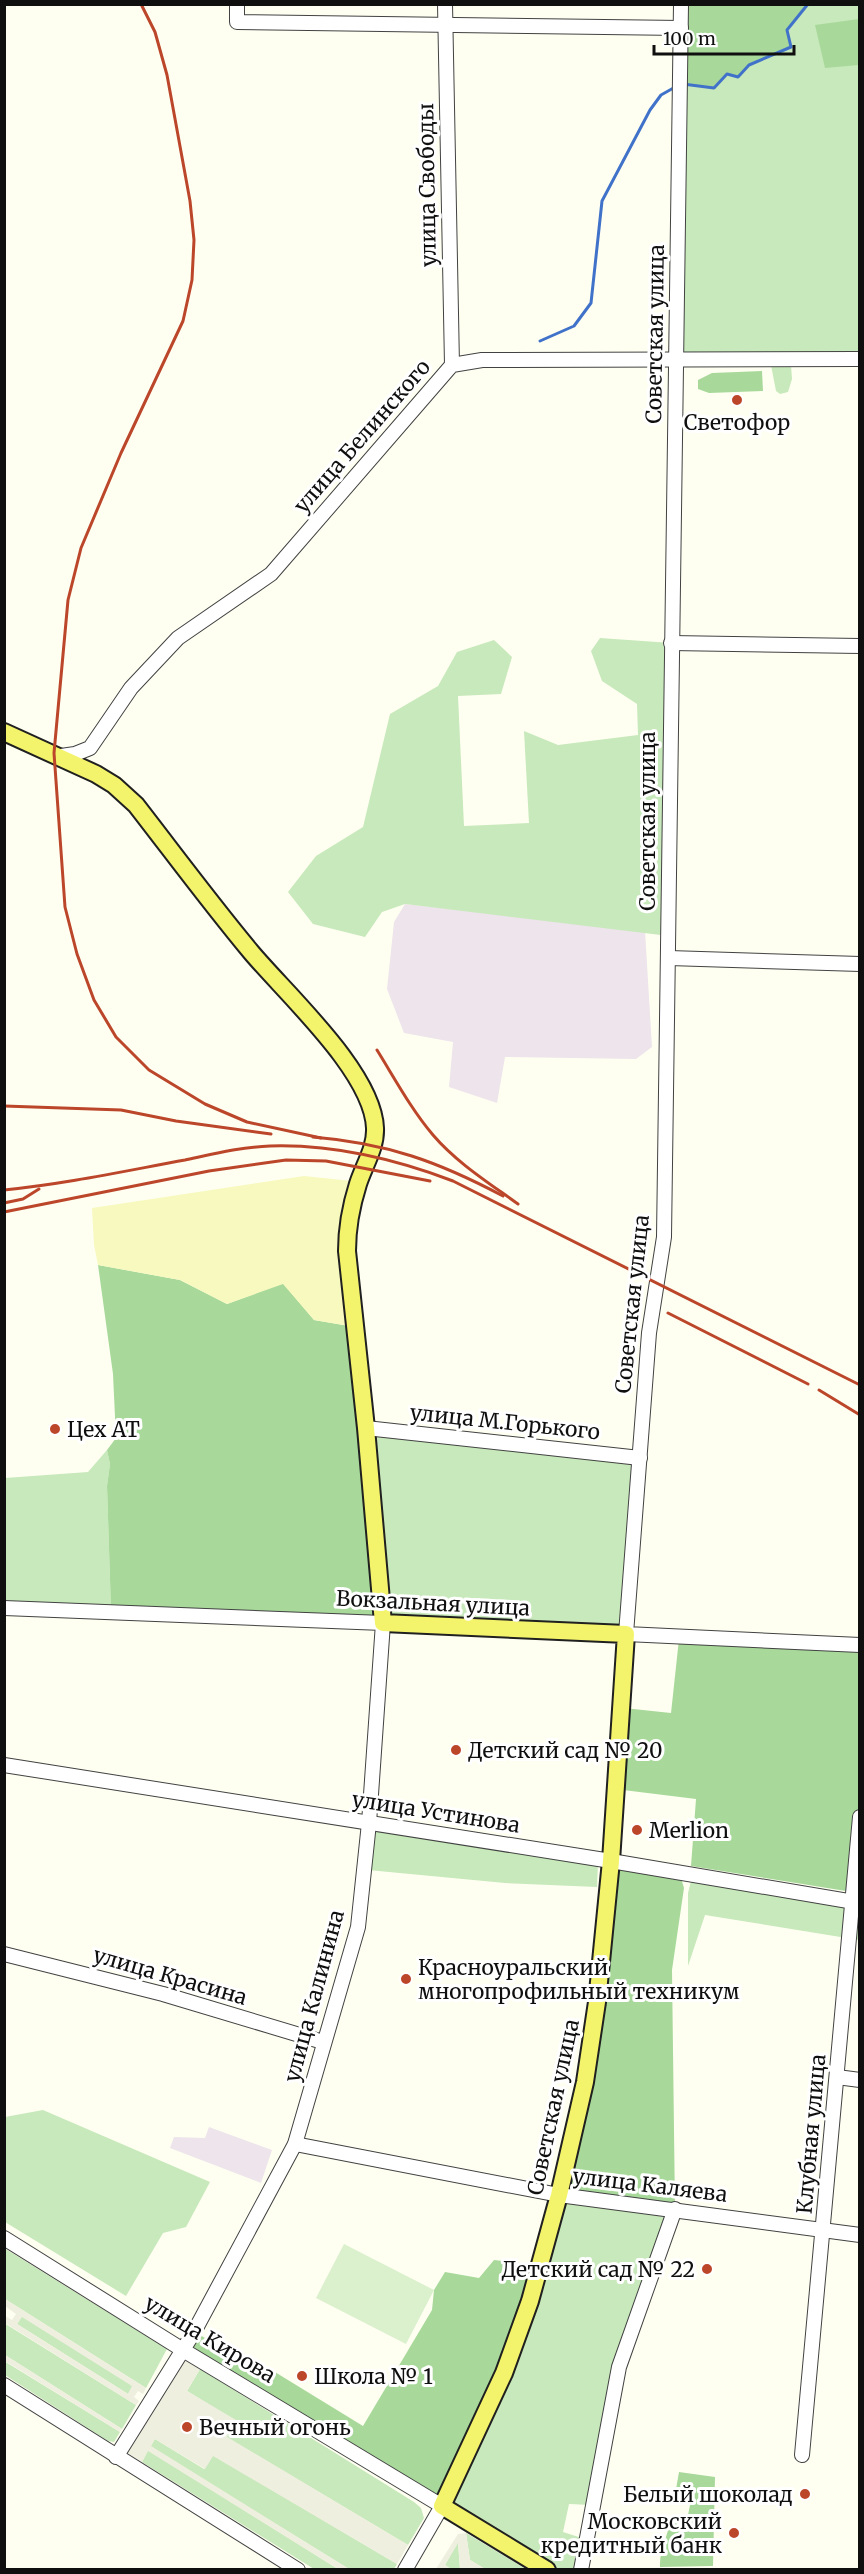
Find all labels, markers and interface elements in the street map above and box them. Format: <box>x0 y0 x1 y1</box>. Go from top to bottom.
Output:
scale bar <box>654 18 794 56</box>
text: 100 m <box>663 27 716 50</box>
street label: улица Свободы <box>412 103 442 267</box>
street label: Советская улица <box>640 244 670 424</box>
street label: улица Белинского <box>288 354 436 518</box>
marker: Светофор <box>730 393 744 407</box>
place label: Светофор <box>684 409 790 436</box>
street label: Советская улица <box>634 731 661 911</box>
street label: Советская улица <box>609 1213 655 1395</box>
street label: улица М.Горького <box>409 1399 601 1445</box>
place label: Цех АТ <box>67 1416 140 1443</box>
marker: Цех АТ <box>48 1422 62 1436</box>
street label: Вокзальная улица <box>335 1584 531 1622</box>
place label: Детский сад № 20 <box>468 1737 663 1764</box>
marker: Детский сад № 20 <box>449 1743 463 1757</box>
street label: улица Устинова <box>350 1785 522 1839</box>
place label: Merlion <box>649 1817 729 1844</box>
marker: Merlion <box>630 1823 644 1837</box>
street label: улица Калинина <box>278 1907 350 2085</box>
street label: улица Красина <box>90 1941 250 2011</box>
place label: Красноуральский многопрофильный техникум <box>418 1954 740 2005</box>
marker: Красноуральский многопрофильный техникум <box>399 1972 413 1986</box>
street label: Советская улица <box>521 2017 585 2197</box>
street label: Клубная улица <box>791 2053 831 2215</box>
street label: улица Каляева <box>571 2162 729 2208</box>
place label: Детский сад № 22 <box>501 2256 695 2283</box>
marker: Детский сад № 22 <box>700 2262 714 2276</box>
street label: улица Кирова <box>140 2289 280 2389</box>
place label: Школа № 1 <box>314 2363 433 2390</box>
marker: Школа № 1 <box>295 2369 309 2383</box>
place label: Вечный огонь <box>199 2414 351 2441</box>
marker: Вечный огонь <box>180 2420 194 2434</box>
place label: Белый шоколад <box>623 2481 793 2508</box>
marker: Белый шоколад <box>798 2487 812 2501</box>
place label: Московский кредитный банк <box>541 2508 722 2559</box>
marker: Московский кредитный банк <box>727 2526 741 2540</box>

